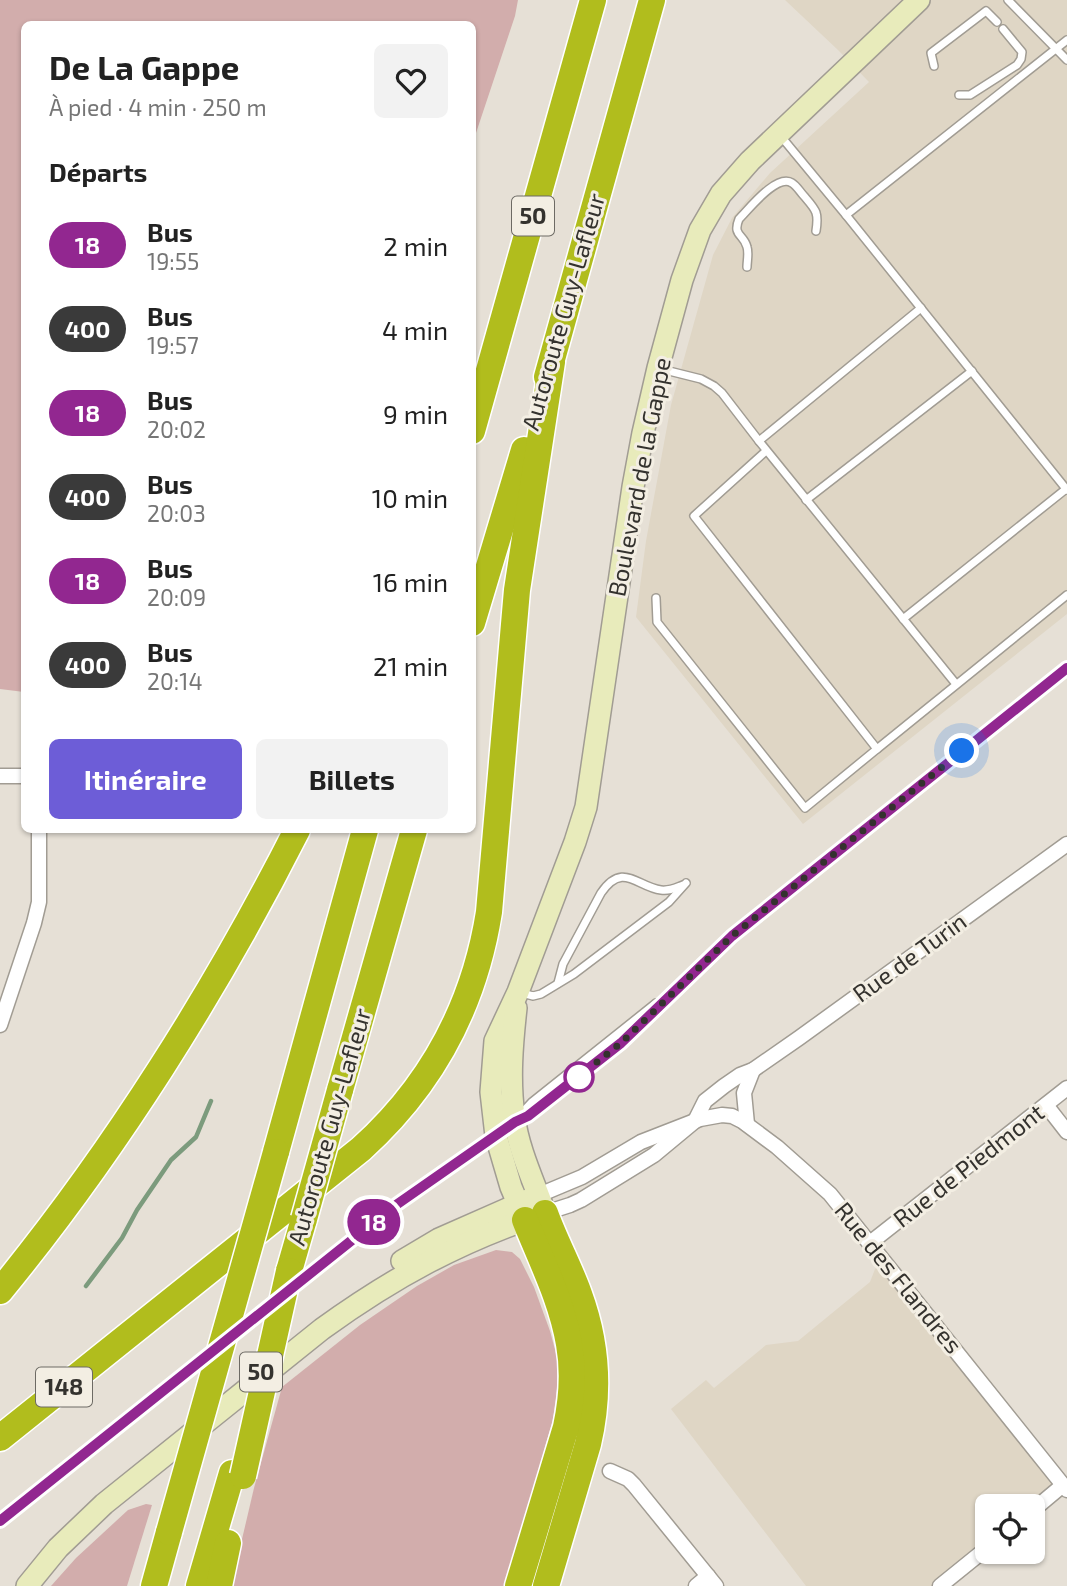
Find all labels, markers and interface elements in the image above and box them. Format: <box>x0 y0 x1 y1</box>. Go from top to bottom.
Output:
button: heart <box>374 44 448 118</box>
text: De La Gappe <box>49 47 239 87</box>
text: À pied · 4 min · 250 m <box>49 93 267 121</box>
text: Départs <box>49 156 147 187</box>
street label: Autoroute Guy-Lafleur <box>515 189 610 434</box>
road number: 50 <box>512 196 554 236</box>
text: Bus <box>147 216 193 247</box>
text: 18 <box>75 230 100 259</box>
text: 2 min <box>383 230 448 261</box>
text: 19:55 <box>147 247 199 275</box>
text: Bus <box>147 300 193 331</box>
text: 400 <box>65 314 110 343</box>
text: 4 min <box>382 314 448 345</box>
text: 19:57 <box>147 331 199 359</box>
street label: Boulevard de la Gappe <box>601 355 676 599</box>
text: Bus <box>147 384 193 415</box>
text: 18 <box>75 398 100 427</box>
text: 9 min <box>383 398 448 429</box>
text: 20:02 <box>147 415 206 443</box>
text: Bus <box>147 468 193 499</box>
text: 400 <box>65 482 110 511</box>
text: 10 min <box>372 482 448 513</box>
text: 20:03 <box>147 499 206 527</box>
text: Bus <box>147 552 193 583</box>
text: 18 <box>75 566 100 595</box>
text: 16 min <box>373 566 448 597</box>
text: 20:09 <box>147 583 206 611</box>
text: Bus <box>147 636 193 667</box>
text: 400 <box>65 650 110 679</box>
text: 21 min <box>373 650 448 681</box>
text: 20:14 <box>147 667 203 695</box>
your location <box>944 733 979 768</box>
button: Itinéraire <box>49 739 242 819</box>
button: Billets <box>256 739 448 819</box>
street label: Rue de Turin <box>847 906 972 1008</box>
street label: Autoroute Guy-Lafleur <box>281 1004 376 1249</box>
unlabelled marker <box>564 1062 594 1092</box>
street label: Rue de Piedmont <box>887 1097 1049 1233</box>
street label: Rue des Flandres <box>829 1196 969 1359</box>
line badge: 18 <box>342 1199 406 1245</box>
text: 18 <box>361 1207 387 1236</box>
road number: 50 <box>240 1352 282 1392</box>
road number: 148 <box>36 1368 92 1406</box>
map controls <box>975 1494 1045 1564</box>
button: locate <box>975 1494 1045 1564</box>

